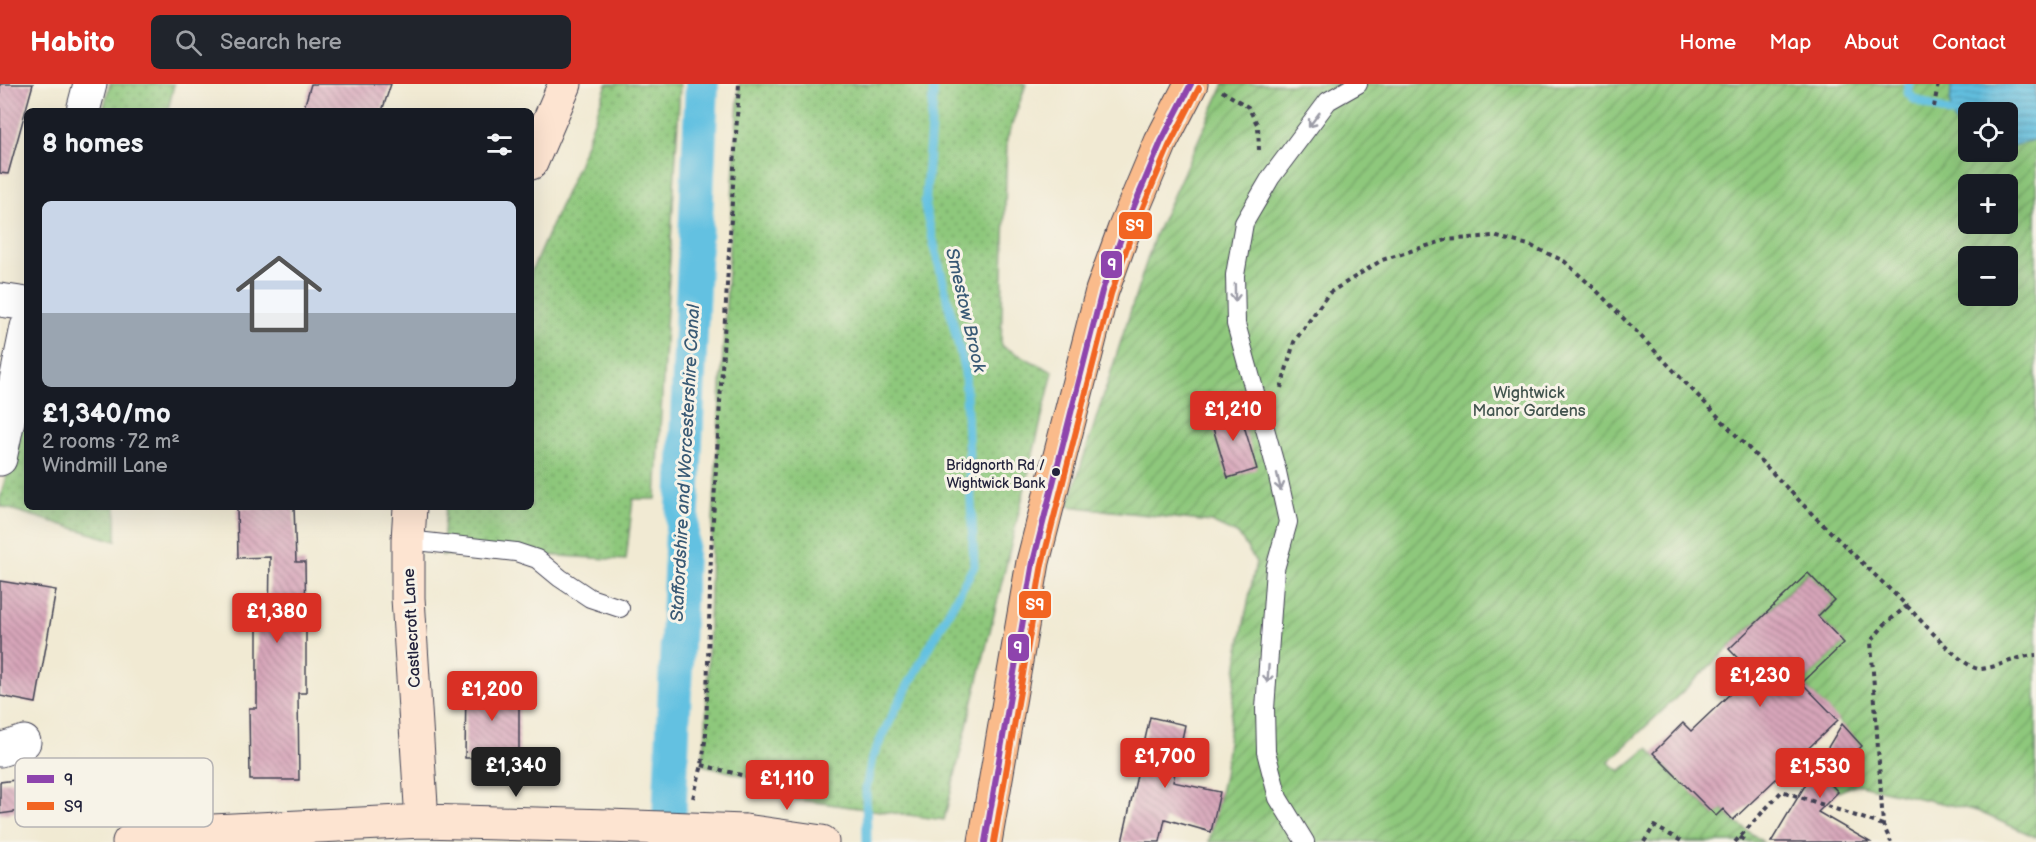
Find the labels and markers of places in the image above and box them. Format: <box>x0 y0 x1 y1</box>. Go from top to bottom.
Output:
pin: £1,210 <box>1184 391 1282 442</box>
place label: Bridgnorth Rd / Wightwick Bank <box>946 457 1045 492</box>
marker: Bridgnorth Rd / Wightwick Bank <box>1050 466 1062 478</box>
pin: £1,380 <box>228 593 326 644</box>
pin: £1,230 <box>1711 657 1809 708</box>
pin: £1,200 <box>443 671 541 722</box>
pin: £1,700 <box>1116 738 1214 789</box>
pin: £1,340 <box>467 747 565 798</box>
pin: £1,530 <box>1771 748 1869 799</box>
pin: £1,110 <box>738 760 836 811</box>

